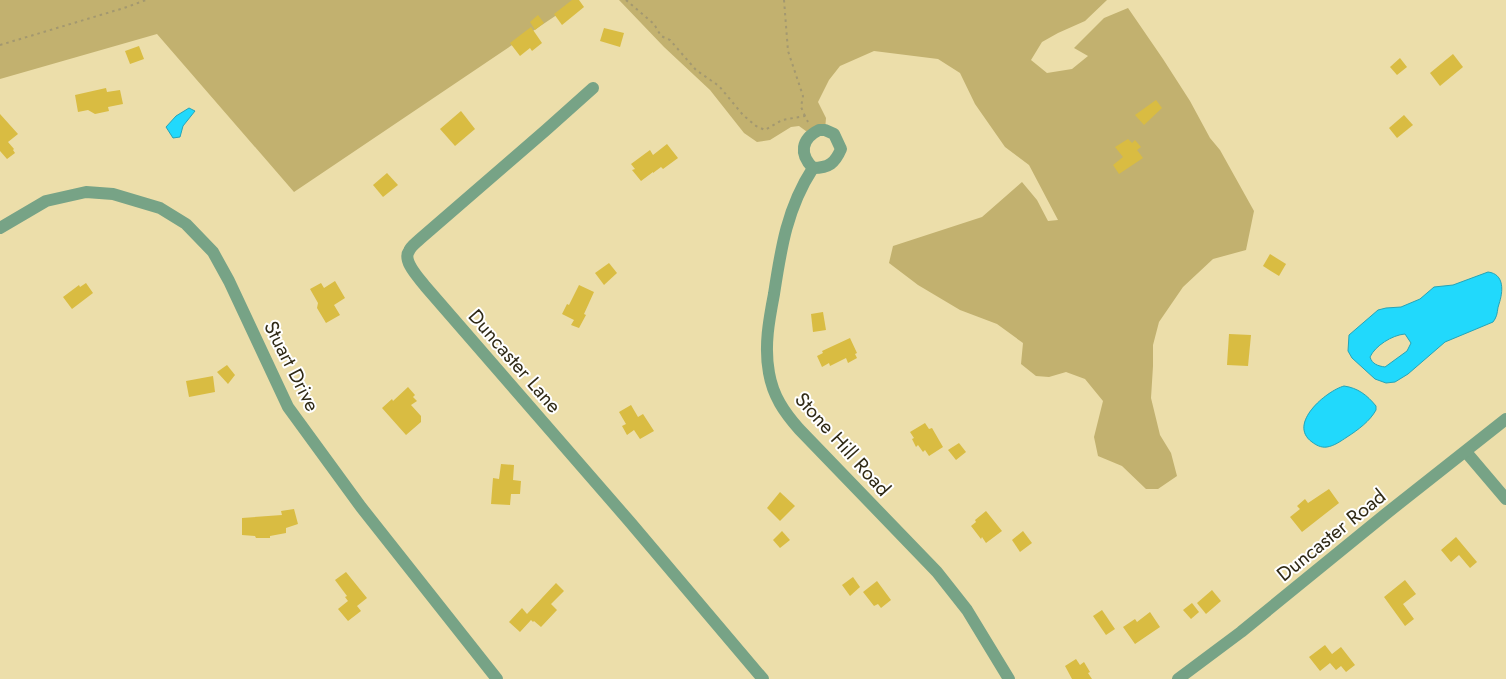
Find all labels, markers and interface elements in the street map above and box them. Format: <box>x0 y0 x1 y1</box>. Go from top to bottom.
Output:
street label: Duncaster Lane <box>461 303 568 420</box>
street label: Stuart Drive <box>256 316 327 416</box>
street label: Stone Hill Road <box>788 386 897 503</box>
street label: Duncaster Road <box>1271 482 1392 588</box>

